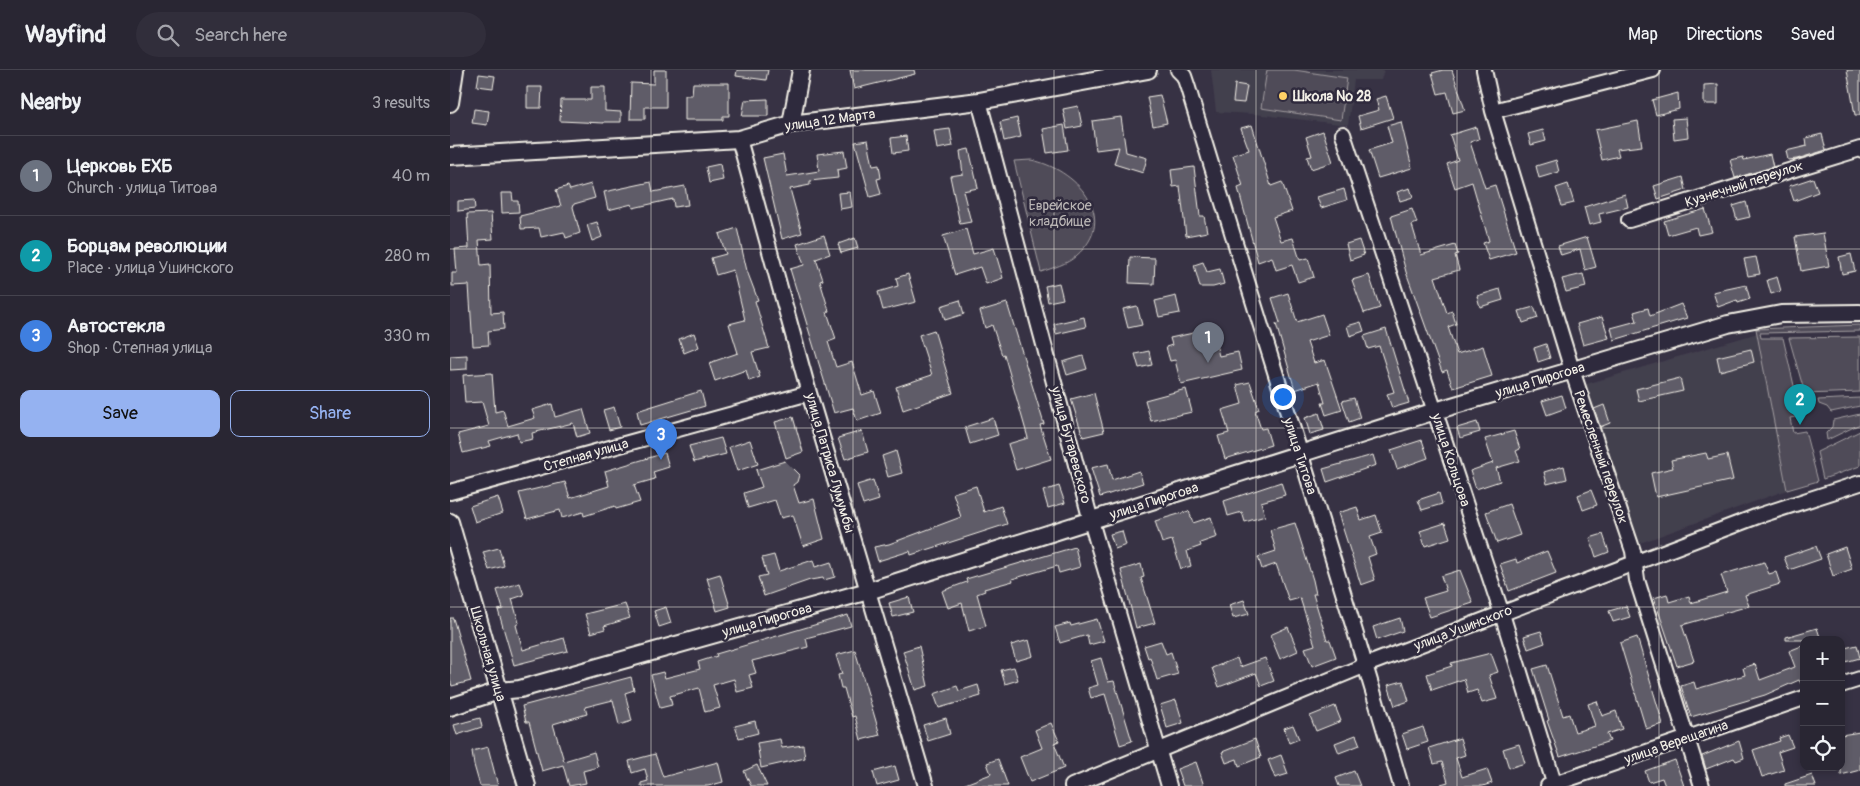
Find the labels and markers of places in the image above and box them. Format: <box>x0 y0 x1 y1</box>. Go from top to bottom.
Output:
place label: Школа № 28 <box>1292 88 1371 105</box>
marker: Школа № 28 <box>1277 90 1289 102</box>
pin: 1 <box>1192 322 1224 363</box>
pin: 2 <box>1784 384 1816 425</box>
pin: 3 <box>645 419 677 460</box>

